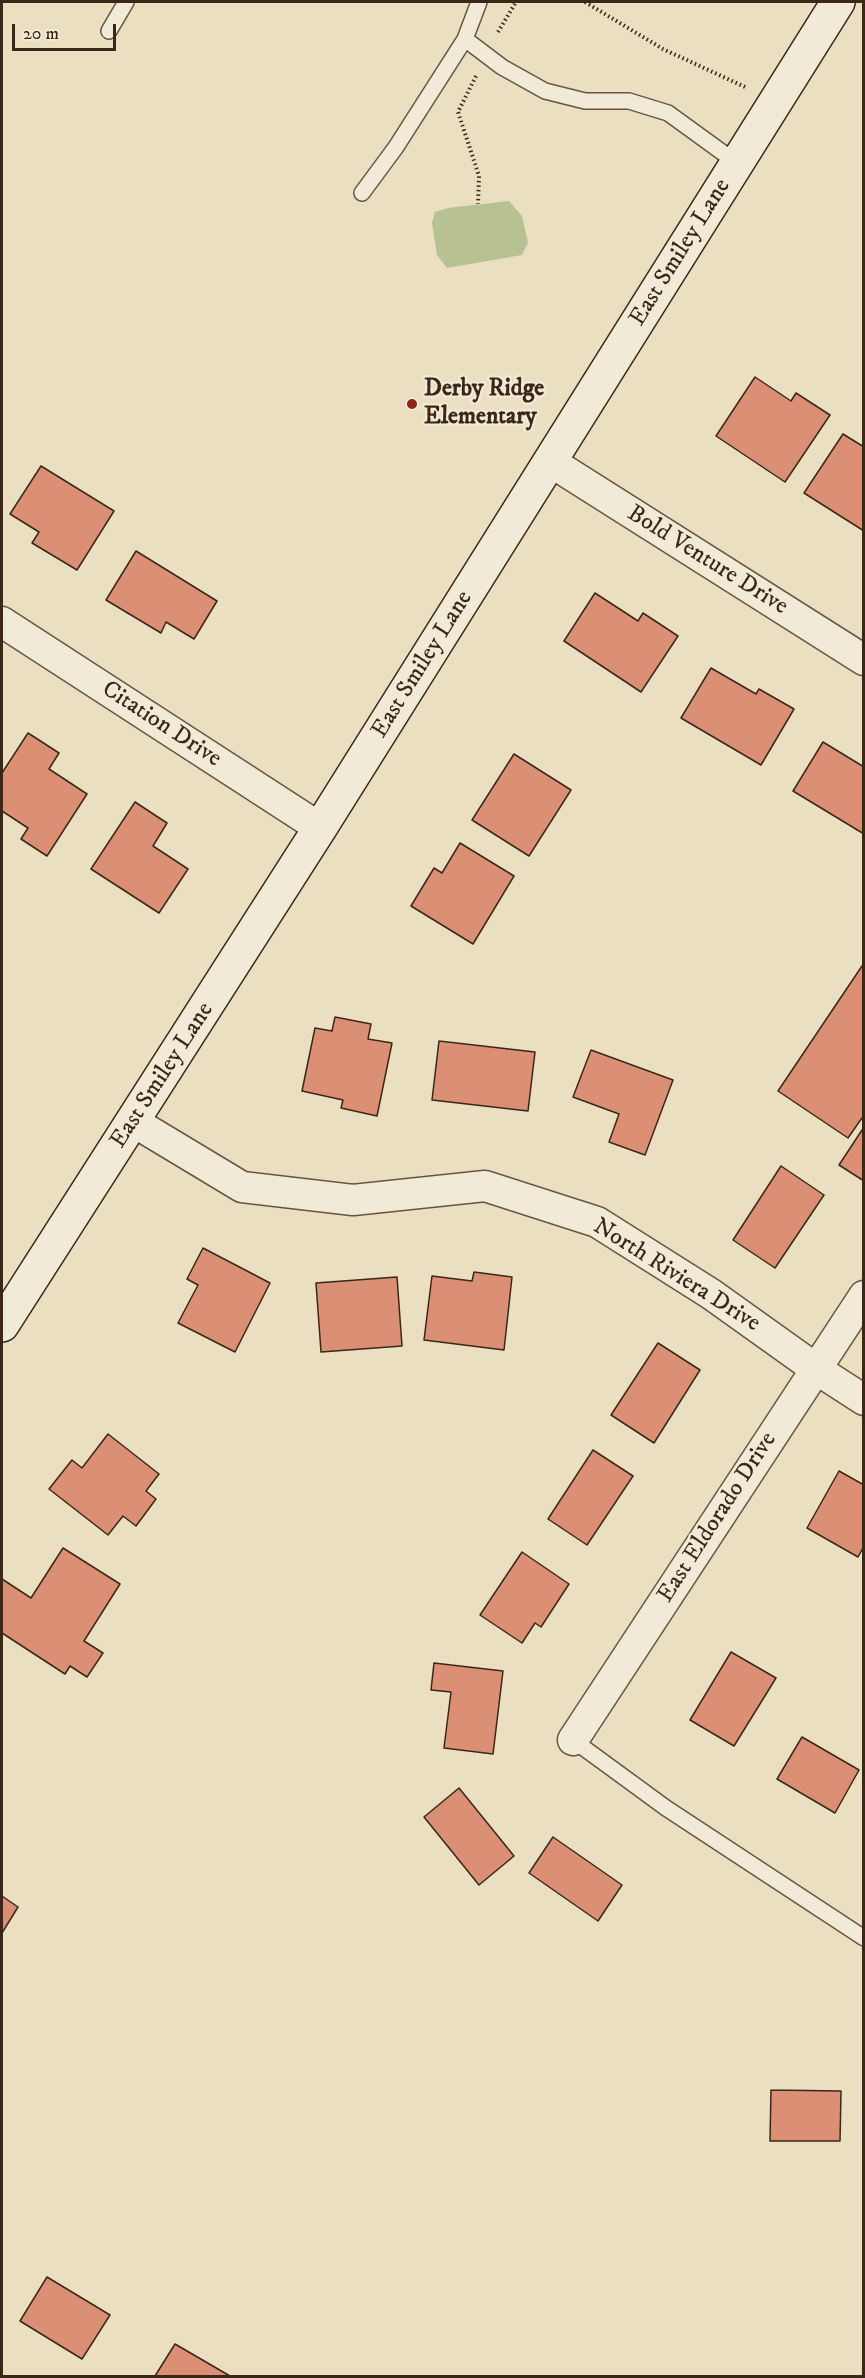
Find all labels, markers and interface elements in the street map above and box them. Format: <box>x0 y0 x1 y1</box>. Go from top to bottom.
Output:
scale bar <box>15 12 118 50</box>
text: 20 m <box>23 23 59 45</box>
street label: East Smiley Lane <box>624 174 738 332</box>
place label: Derby Ridge Elementary <box>424 376 544 432</box>
marker: Derby Ridge Elementary <box>405 397 419 411</box>
street label: Bold Venture Drive <box>621 500 793 622</box>
street label: East Smiley Lane <box>366 586 480 744</box>
street label: Citation Drive <box>96 676 226 774</box>
street label: East Smiley Lane <box>105 998 221 1154</box>
street label: North Riviera Drive <box>587 1213 765 1339</box>
street label: East Eldorado Drive <box>652 1427 784 1609</box>

